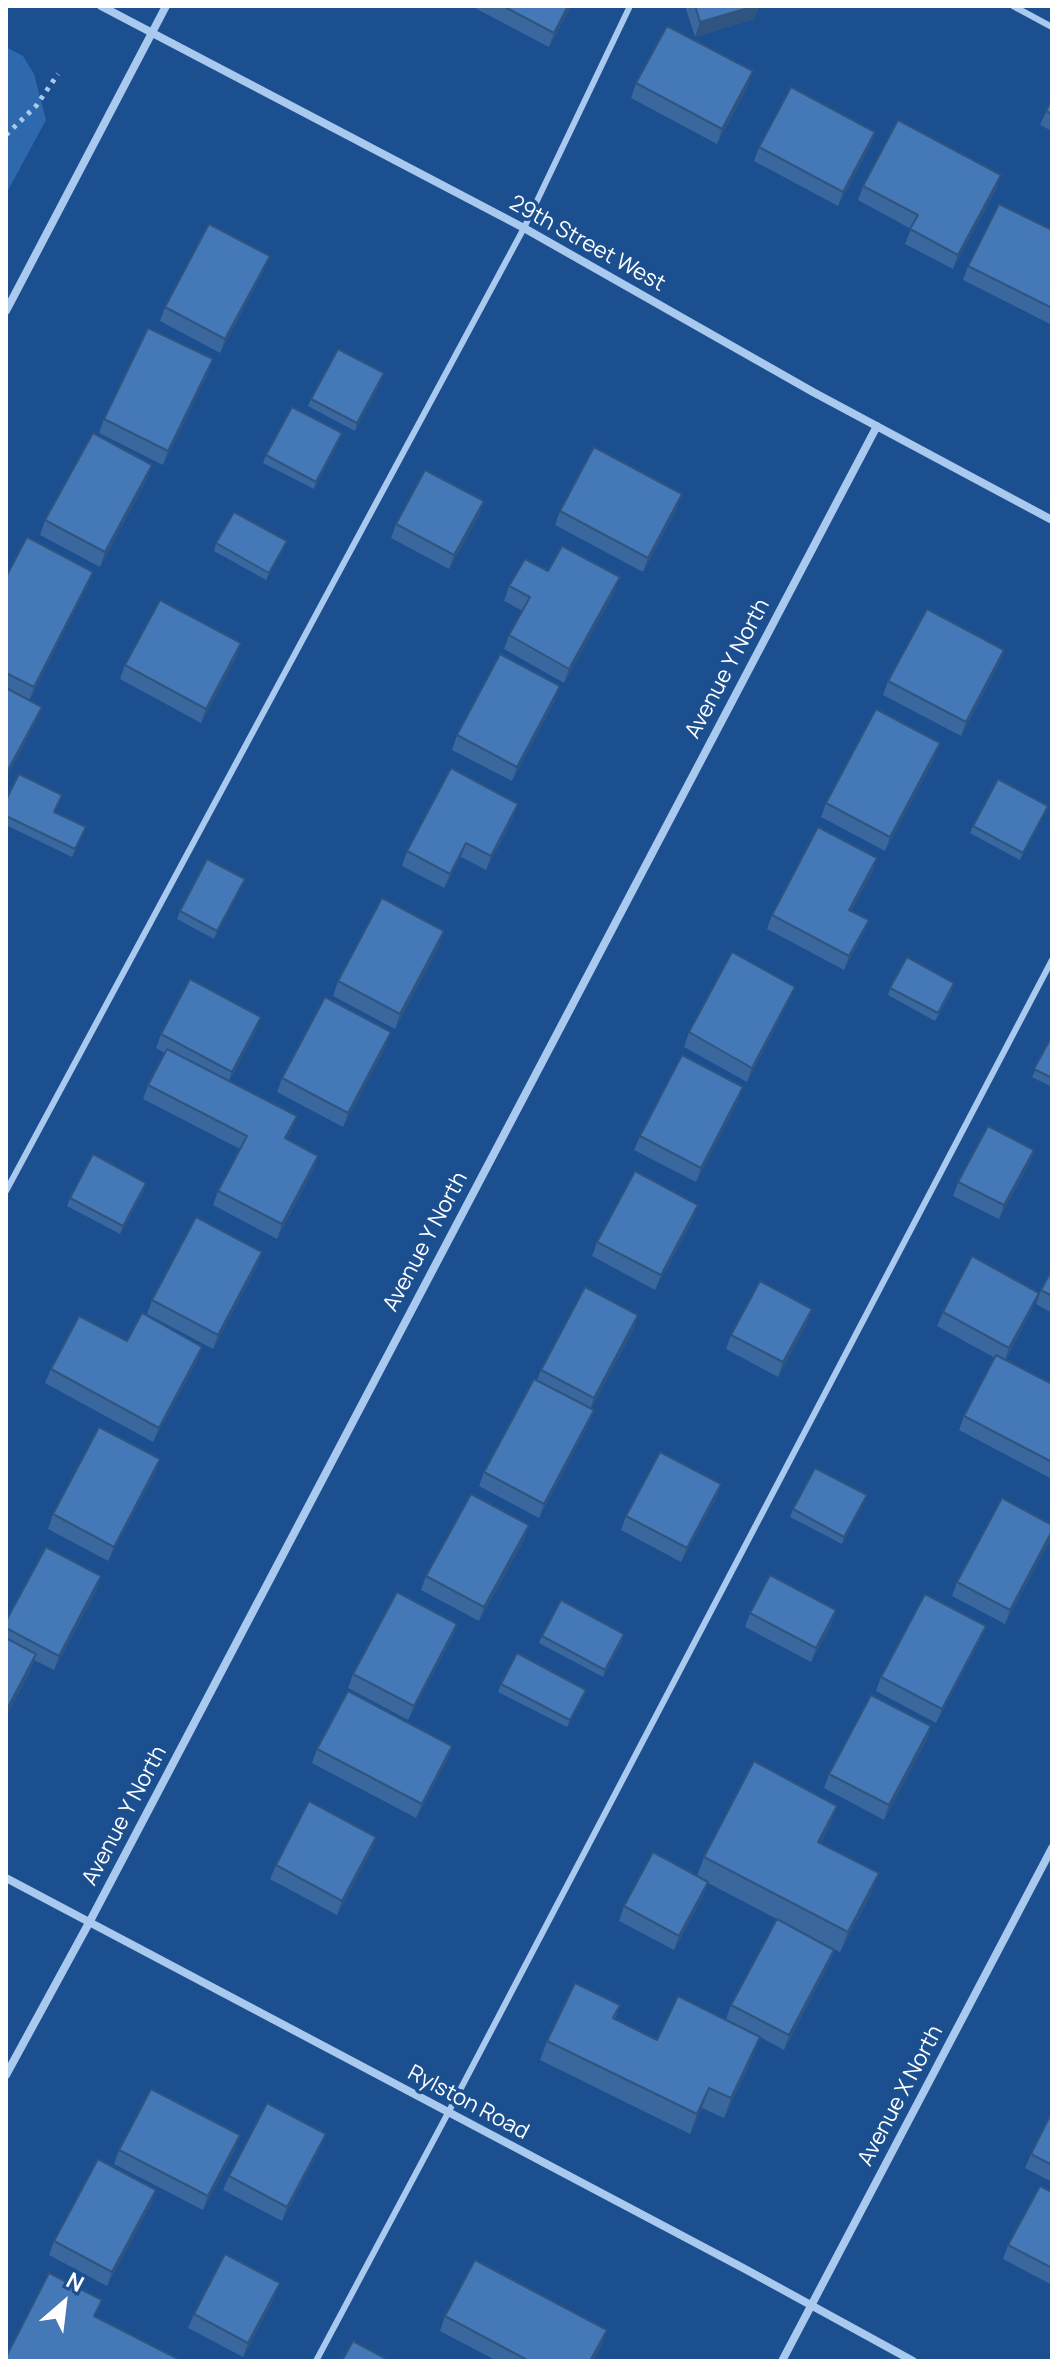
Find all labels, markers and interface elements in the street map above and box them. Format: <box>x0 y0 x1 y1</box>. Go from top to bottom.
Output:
street label: 29th Street West <box>505 190 669 298</box>
street label: Avenue Y North <box>680 595 776 743</box>
street label: Avenue Y North <box>378 1168 474 1316</box>
street label: Avenue Y North <box>77 1742 173 1890</box>
street label: Avenue X North <box>853 2021 949 2171</box>
street label: Rylston Road <box>403 2060 533 2146</box>
north arrow <box>24 2263 104 2343</box>
text: N <box>61 2265 89 2299</box>

